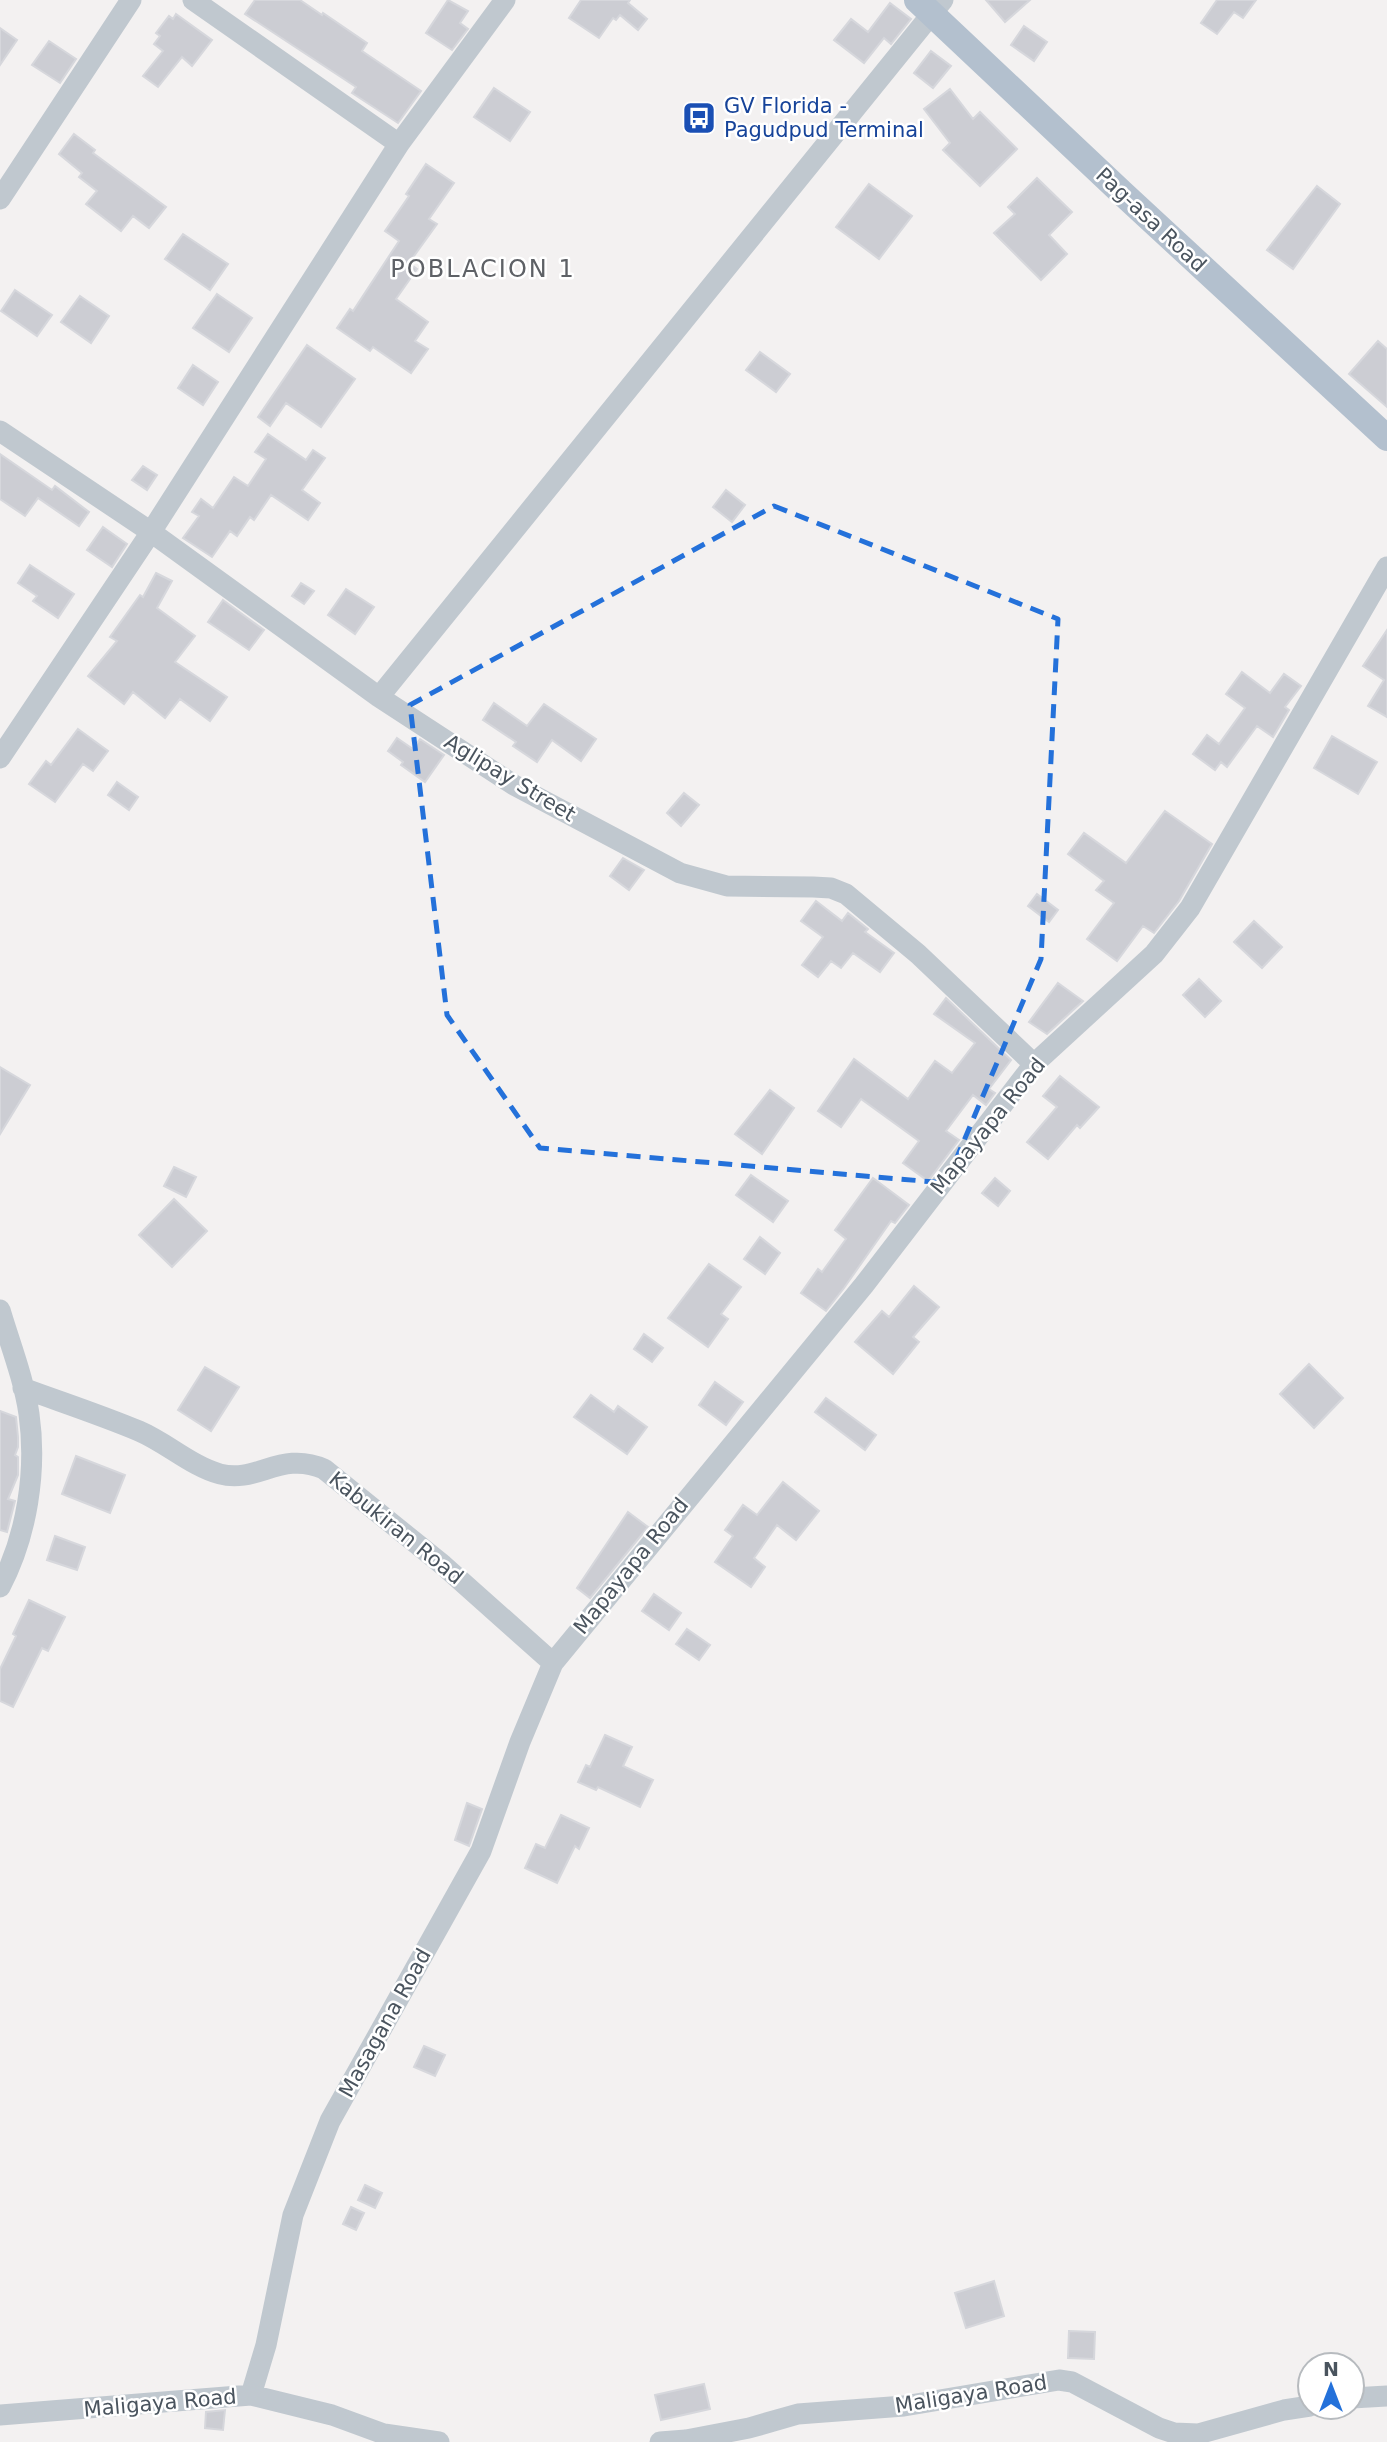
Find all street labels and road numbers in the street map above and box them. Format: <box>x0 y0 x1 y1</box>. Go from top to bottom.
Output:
street label: Pag-asa Road <box>1091 163 1211 277</box>
street label: Aglipay Street <box>440 729 580 827</box>
street label: Mapayapa Road <box>926 1053 1050 1199</box>
street label: Kabukiran Road <box>324 1467 468 1589</box>
street label: Mapayapa Road <box>569 1493 693 1639</box>
street label: Masagana Road <box>334 1944 436 2102</box>
street label: Maligaya Road <box>893 2370 1049 2418</box>
street label: Maligaya Road <box>82 2384 238 2422</box>

